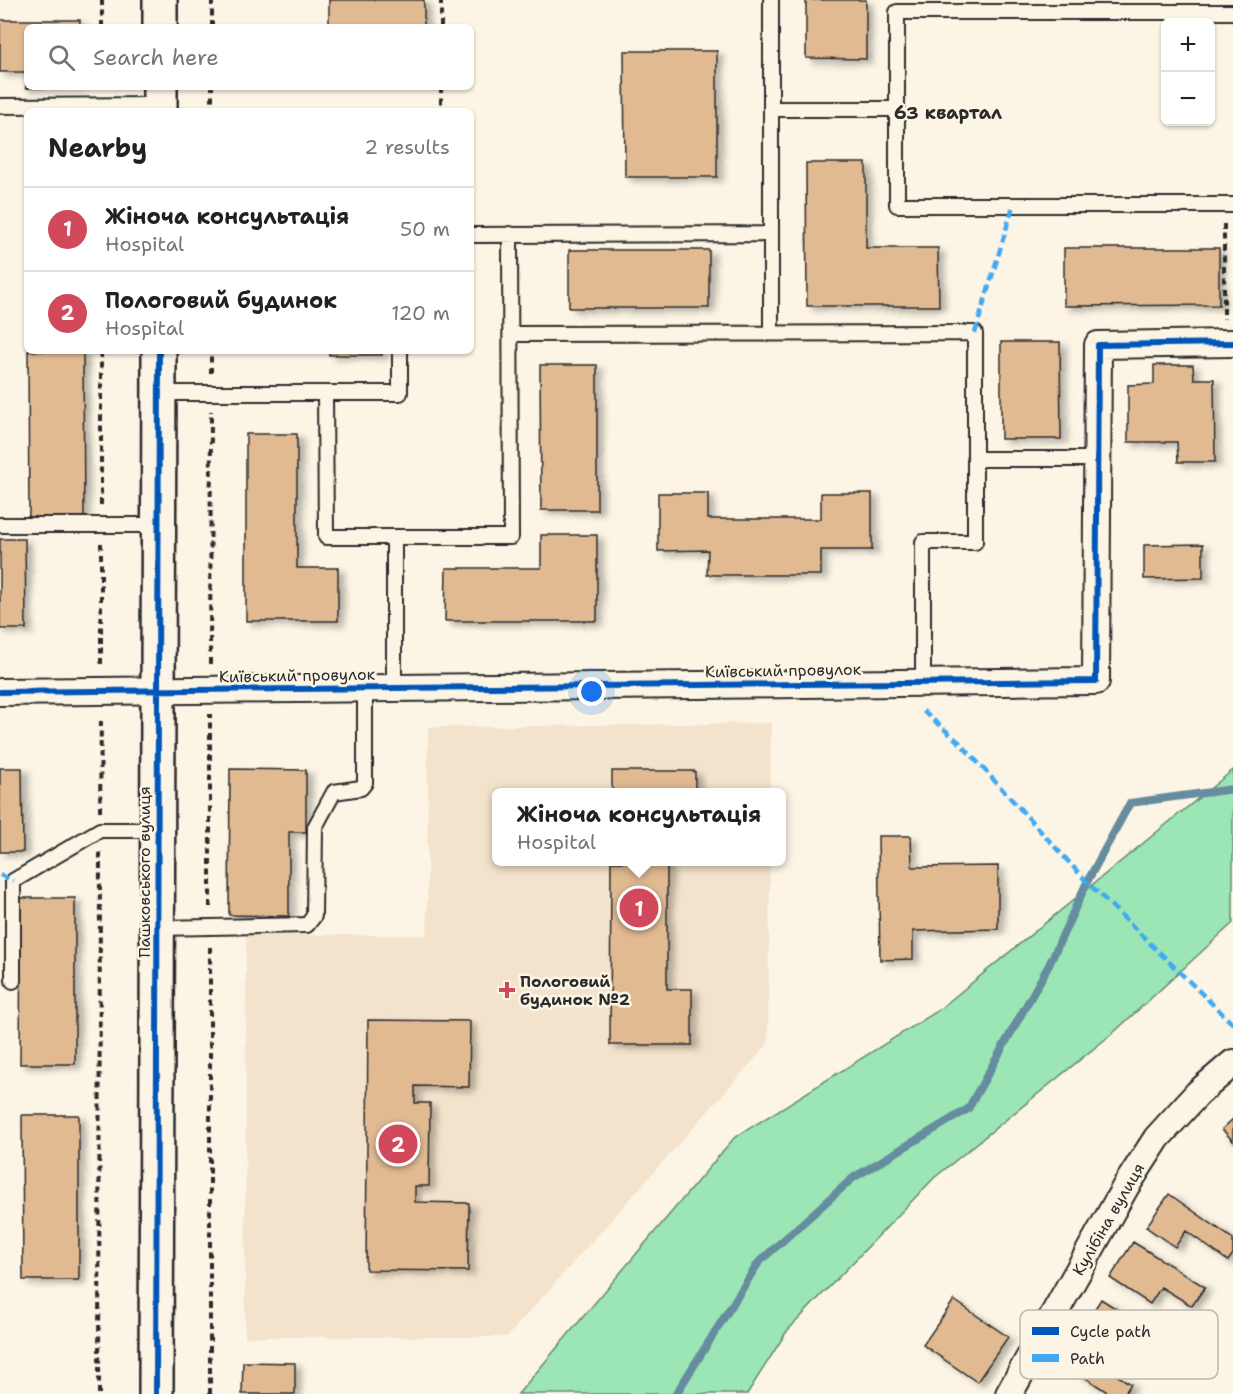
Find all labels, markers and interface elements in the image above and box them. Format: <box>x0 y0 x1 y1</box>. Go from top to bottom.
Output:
map controls <box>1161 18 1215 126</box>
button: + <box>1161 18 1215 72</box>
search box <box>24 24 474 90</box>
icon: search <box>45 41 78 74</box>
text: Search here <box>93 43 219 72</box>
button: − <box>1161 72 1215 126</box>
district label: 63 квартал <box>894 101 1002 125</box>
text: Nearby <box>48 130 147 165</box>
text: 2 results <box>364 134 450 160</box>
text: Жіноча консультація <box>105 202 349 231</box>
text: 1 <box>63 216 72 242</box>
text: 50 m <box>400 216 450 242</box>
text: Hospital <box>105 231 184 257</box>
text: Пологовий будинок <box>105 286 337 315</box>
text: 2 <box>61 300 75 326</box>
text: 120 m <box>391 300 450 326</box>
text: Hospital <box>105 315 184 341</box>
street label: Київський провулок <box>705 659 862 682</box>
street label: Київський провулок <box>219 664 376 687</box>
your location <box>577 677 606 706</box>
street label: Пашковського вулиця <box>134 786 155 958</box>
popup <box>492 788 786 866</box>
text: Жіноча консультація <box>517 800 761 829</box>
text: Hospital <box>517 829 596 855</box>
pin: 1 <box>620 886 658 930</box>
place label: Пологовий будинок №2 <box>520 971 630 1010</box>
marker: Пологовий будинок №2 <box>498 981 516 999</box>
pin: 2 <box>378 1122 418 1166</box>
street label: Кулібіна вулиця <box>1068 1159 1149 1279</box>
legend <box>1020 1310 1218 1379</box>
text: Cycle path <box>1070 1321 1151 1342</box>
text: Path <box>1070 1348 1105 1369</box>

